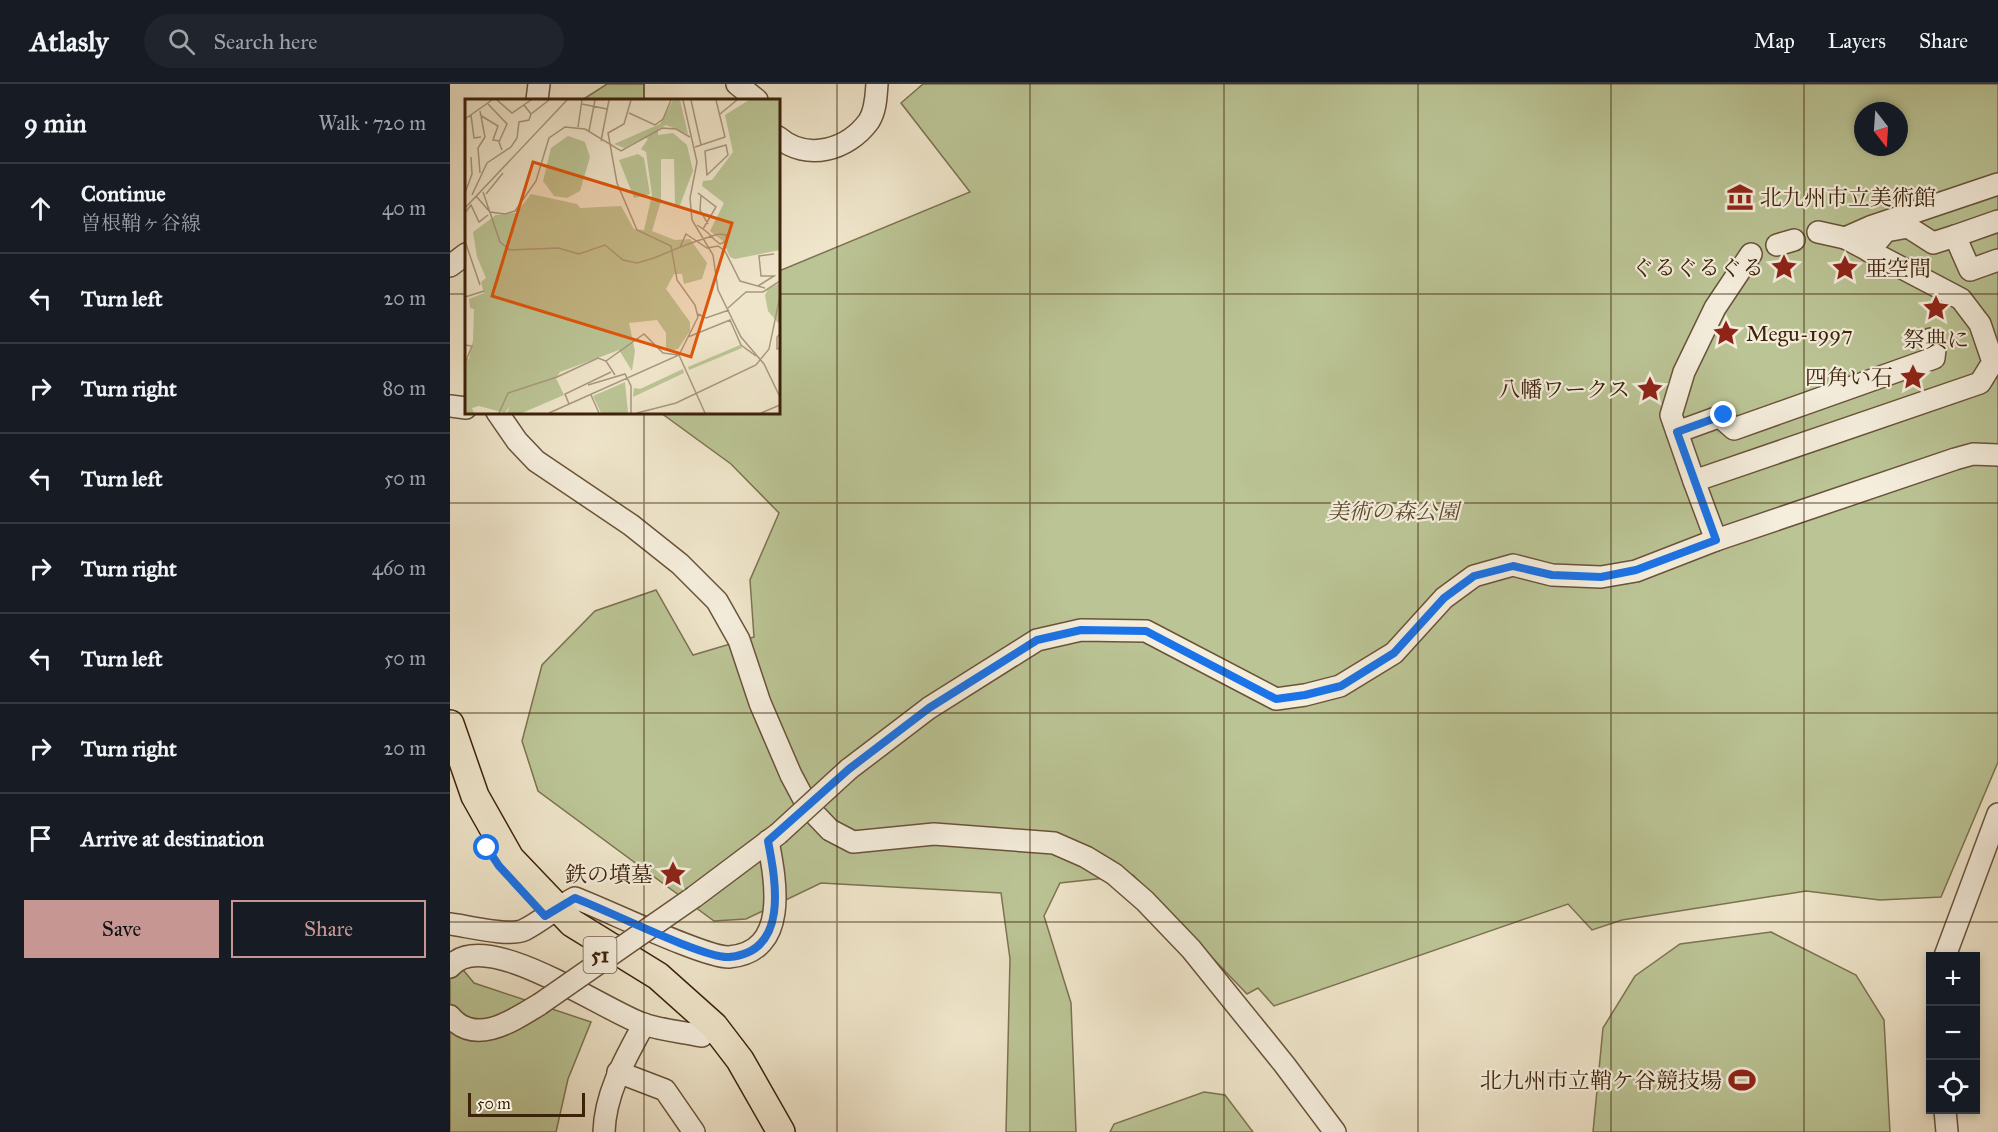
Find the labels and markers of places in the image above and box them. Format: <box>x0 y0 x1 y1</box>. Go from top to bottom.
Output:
museum icon: 北九州市立美術館 <box>1725 182 1755 212</box>
place label: 北九州市立美術館 <box>1760 184 1936 211</box>
place icon: ぐるぐるぐる <box>1769 252 1799 282</box>
place icon: 亜空間 <box>1830 253 1860 283</box>
place label: ぐるぐるぐる <box>1632 254 1764 281</box>
place label: 亜空間 <box>1865 255 1931 282</box>
place icon: 祭典に <box>1921 293 1951 323</box>
place icon: Megu-1997 <box>1711 318 1741 348</box>
place label: Megu-1997 <box>1746 320 1853 347</box>
place label: 祭典に <box>1903 326 1969 353</box>
place icon: 四角い石 <box>1898 362 1928 392</box>
place label: 四角い石 <box>1805 364 1893 391</box>
place icon: 八幡ワークス <box>1635 374 1665 404</box>
place label: 八幡ワークス <box>1498 376 1630 403</box>
place icon: 鉄の墳墓 <box>658 859 688 889</box>
place label: 鉄の墳墓 <box>565 861 653 888</box>
sports icon: 北九州市立鞘ケ谷競技場 <box>1727 1065 1757 1095</box>
place label: 北九州市立鞘ケ谷競技場 <box>1480 1067 1722 1094</box>

